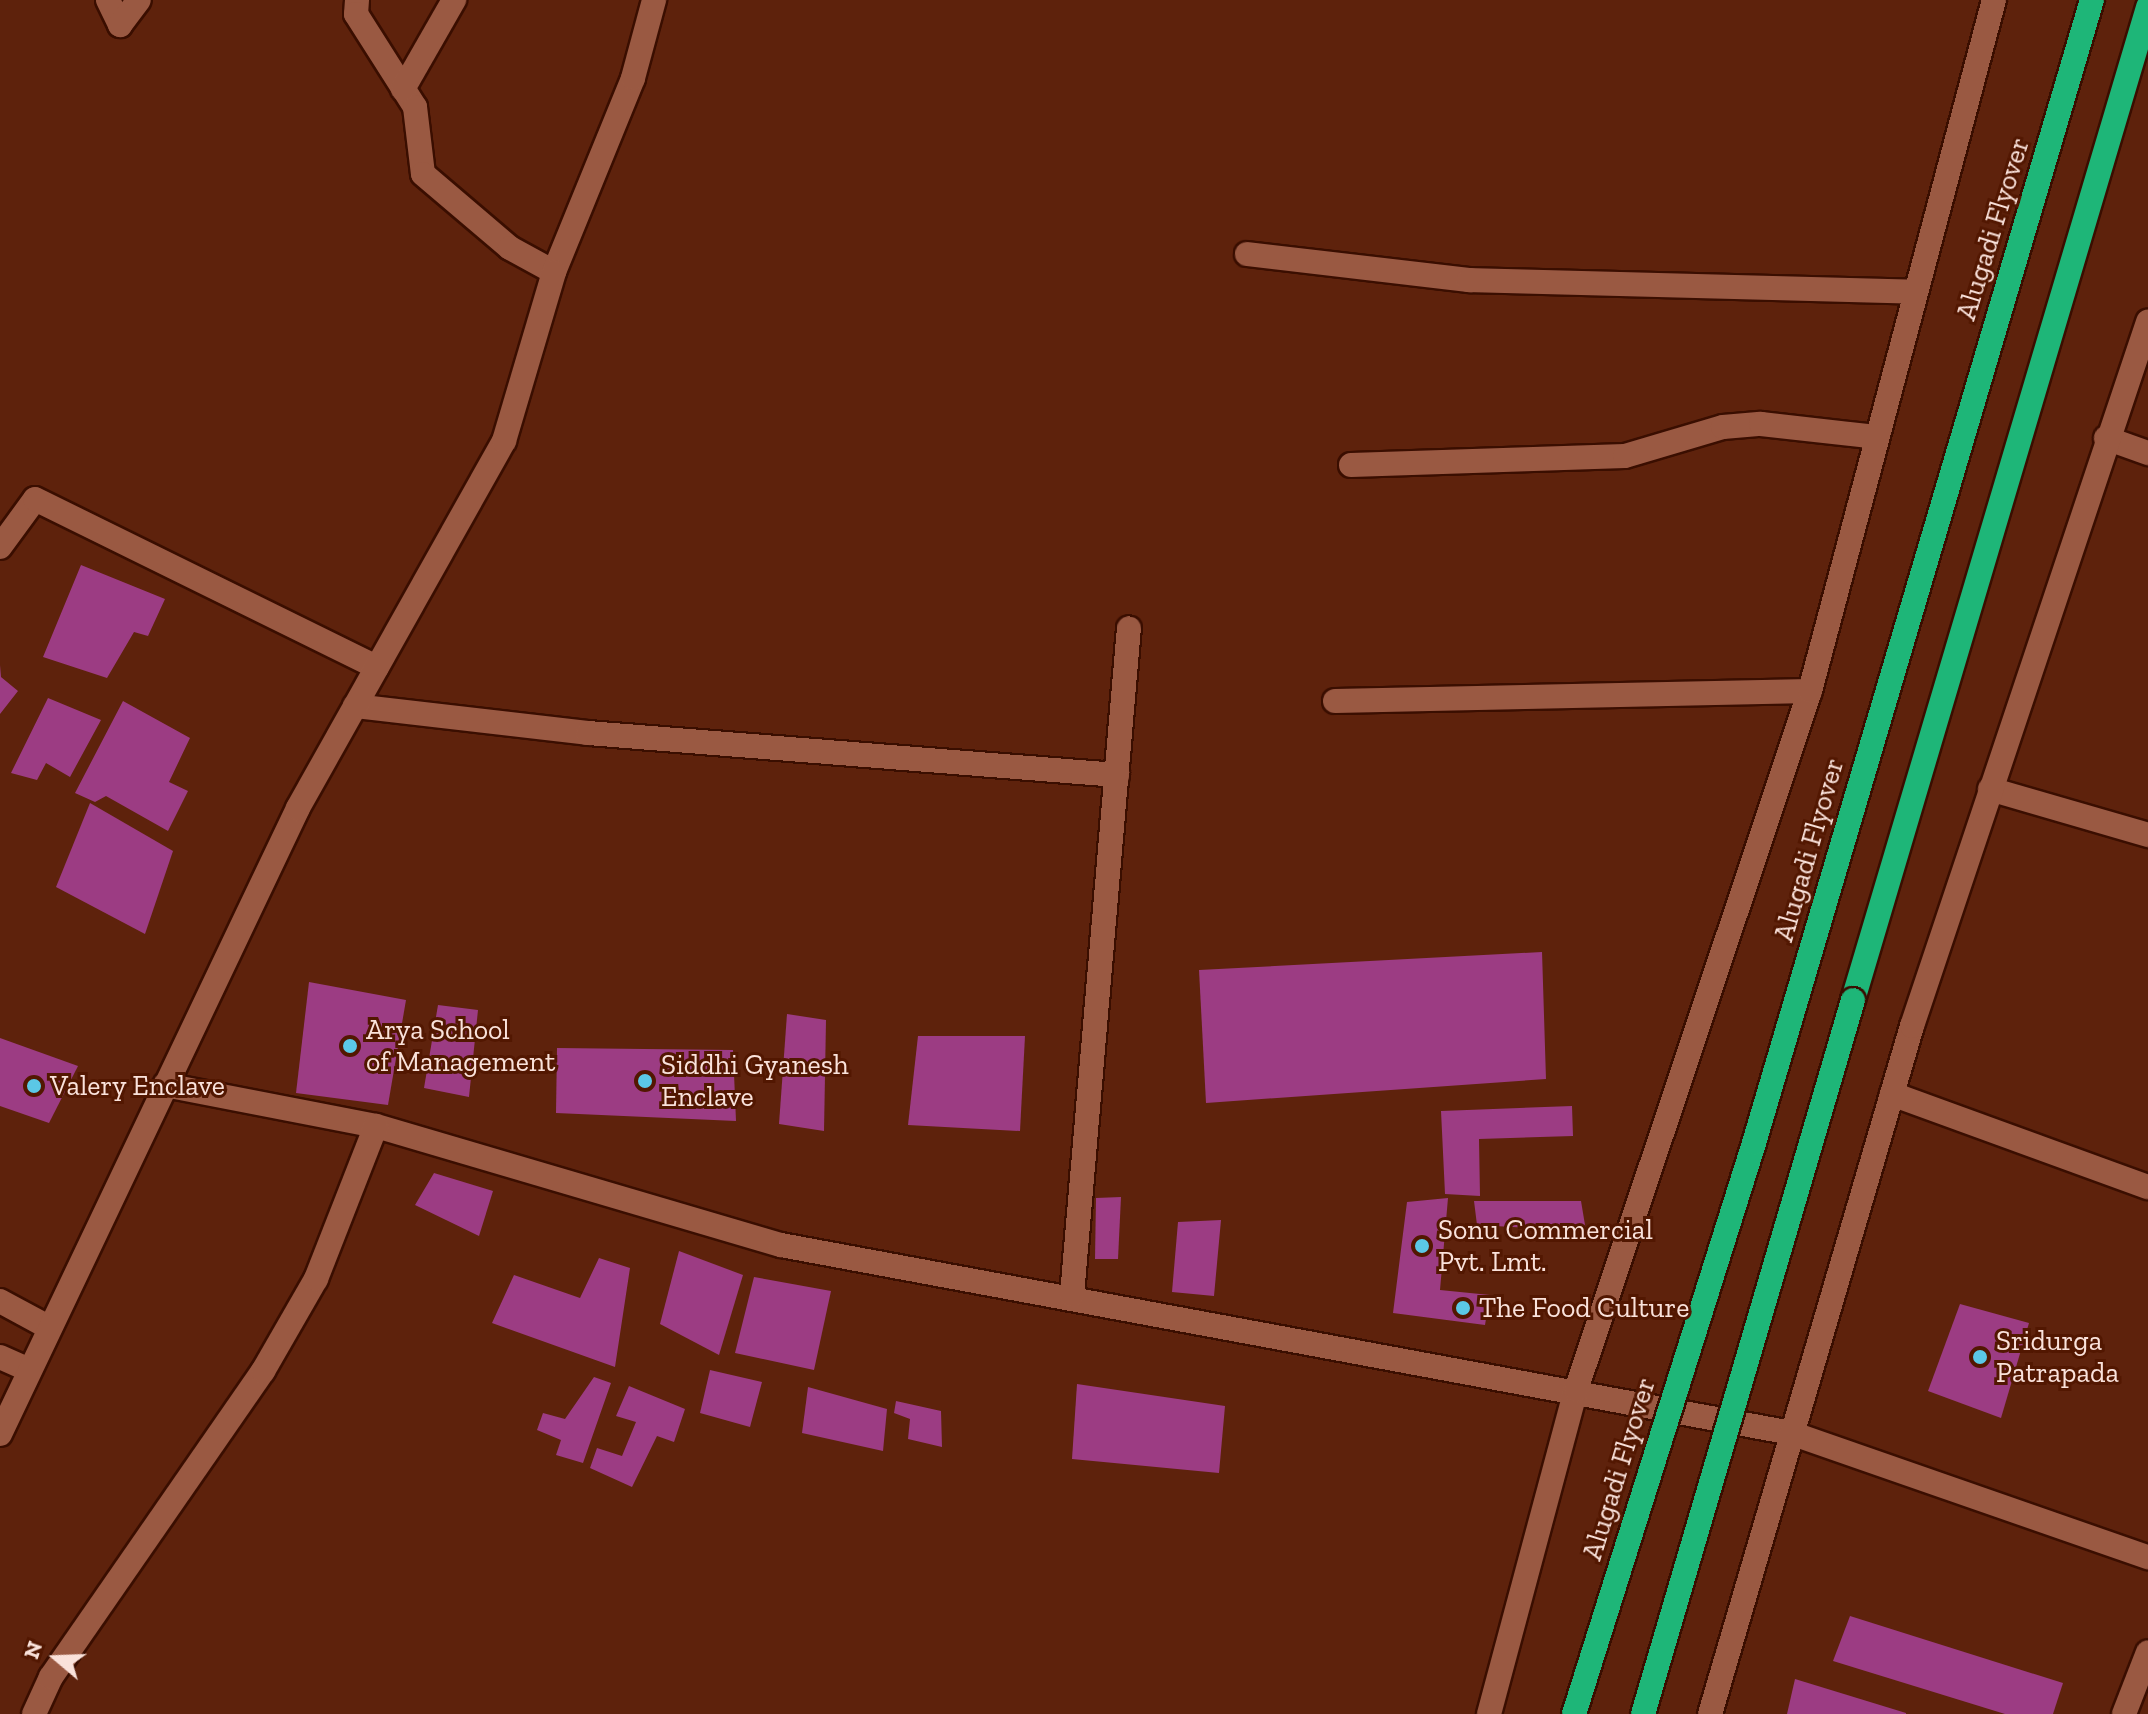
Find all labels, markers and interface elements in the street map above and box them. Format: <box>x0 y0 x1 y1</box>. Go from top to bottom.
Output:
street label: Alugadi Flyover <box>1949 134 2037 324</box>
street label: Alugadi Flyover <box>1767 755 1851 945</box>
place label: Arya School of Management <box>366 1013 555 1079</box>
marker: Arya School of Management <box>341 1037 359 1055</box>
place label: Siddhi Gyanesh Enclave <box>661 1048 849 1114</box>
place label: Valery Enclave <box>50 1069 226 1103</box>
marker: Siddhi Gyanesh Enclave <box>636 1072 654 1090</box>
marker: Valery Enclave <box>25 1077 43 1095</box>
place label: Sonu Commercial Pvt. Lmt. <box>1438 1213 1653 1279</box>
marker: Sonu Commercial Pvt. Lmt. <box>1413 1237 1431 1255</box>
place label: The Food Culture <box>1479 1291 1689 1325</box>
marker: The Food Culture <box>1454 1299 1472 1317</box>
place label: Sridurga Patrapada <box>1996 1324 2119 1390</box>
marker: Sridurga Patrapada <box>1971 1348 1989 1366</box>
street label: Alugadi Flyover <box>1575 1374 1663 1564</box>
north arrow <box>16 1618 96 1698</box>
text: N <box>17 1638 48 1662</box>

